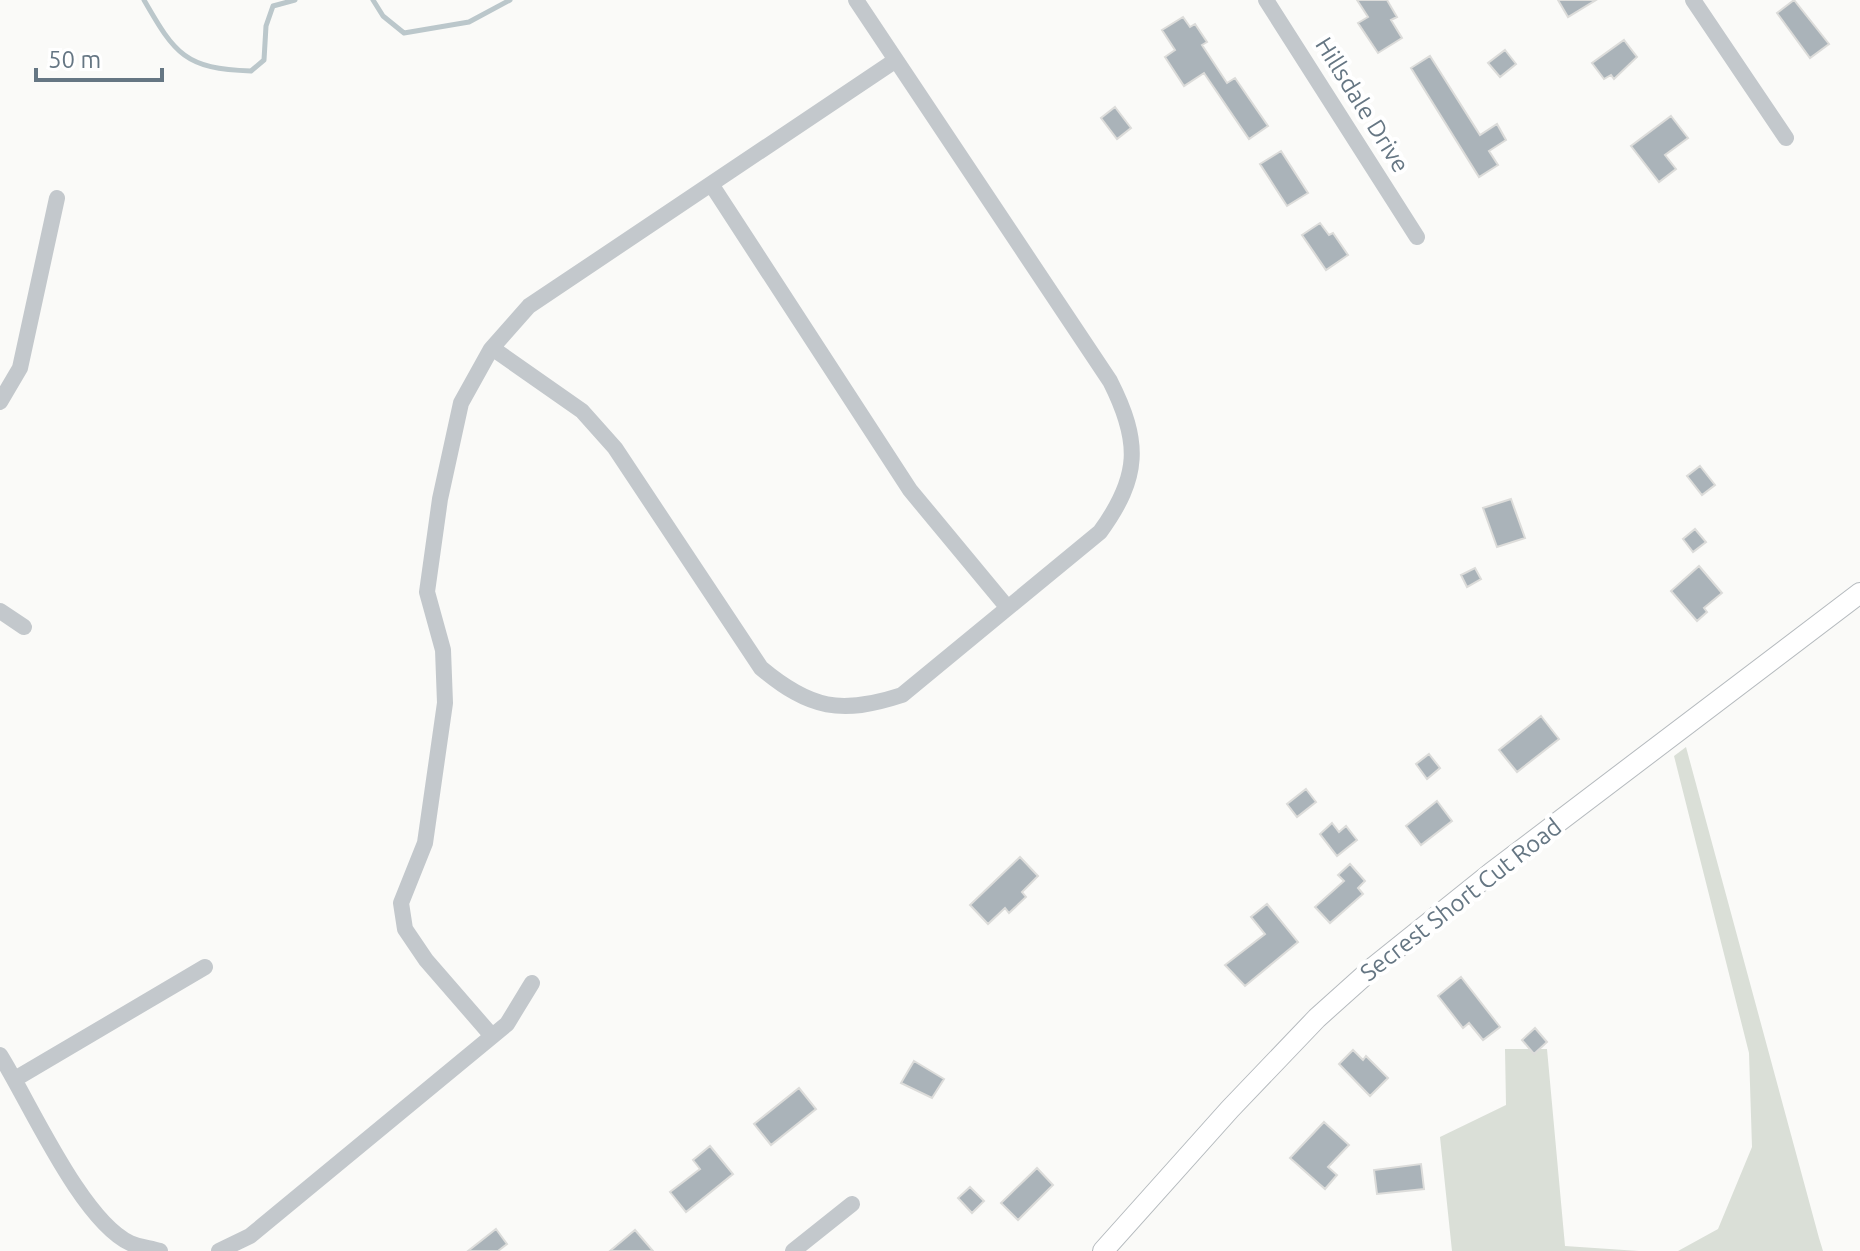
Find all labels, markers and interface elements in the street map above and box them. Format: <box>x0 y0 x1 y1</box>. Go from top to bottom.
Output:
scale bar <box>36 32 162 82</box>
street label: Hillsdale Drive <box>1310 32 1415 177</box>
text: 50 m <box>48 46 101 73</box>
street label: Secrest Short Cut Road <box>1355 813 1567 986</box>

